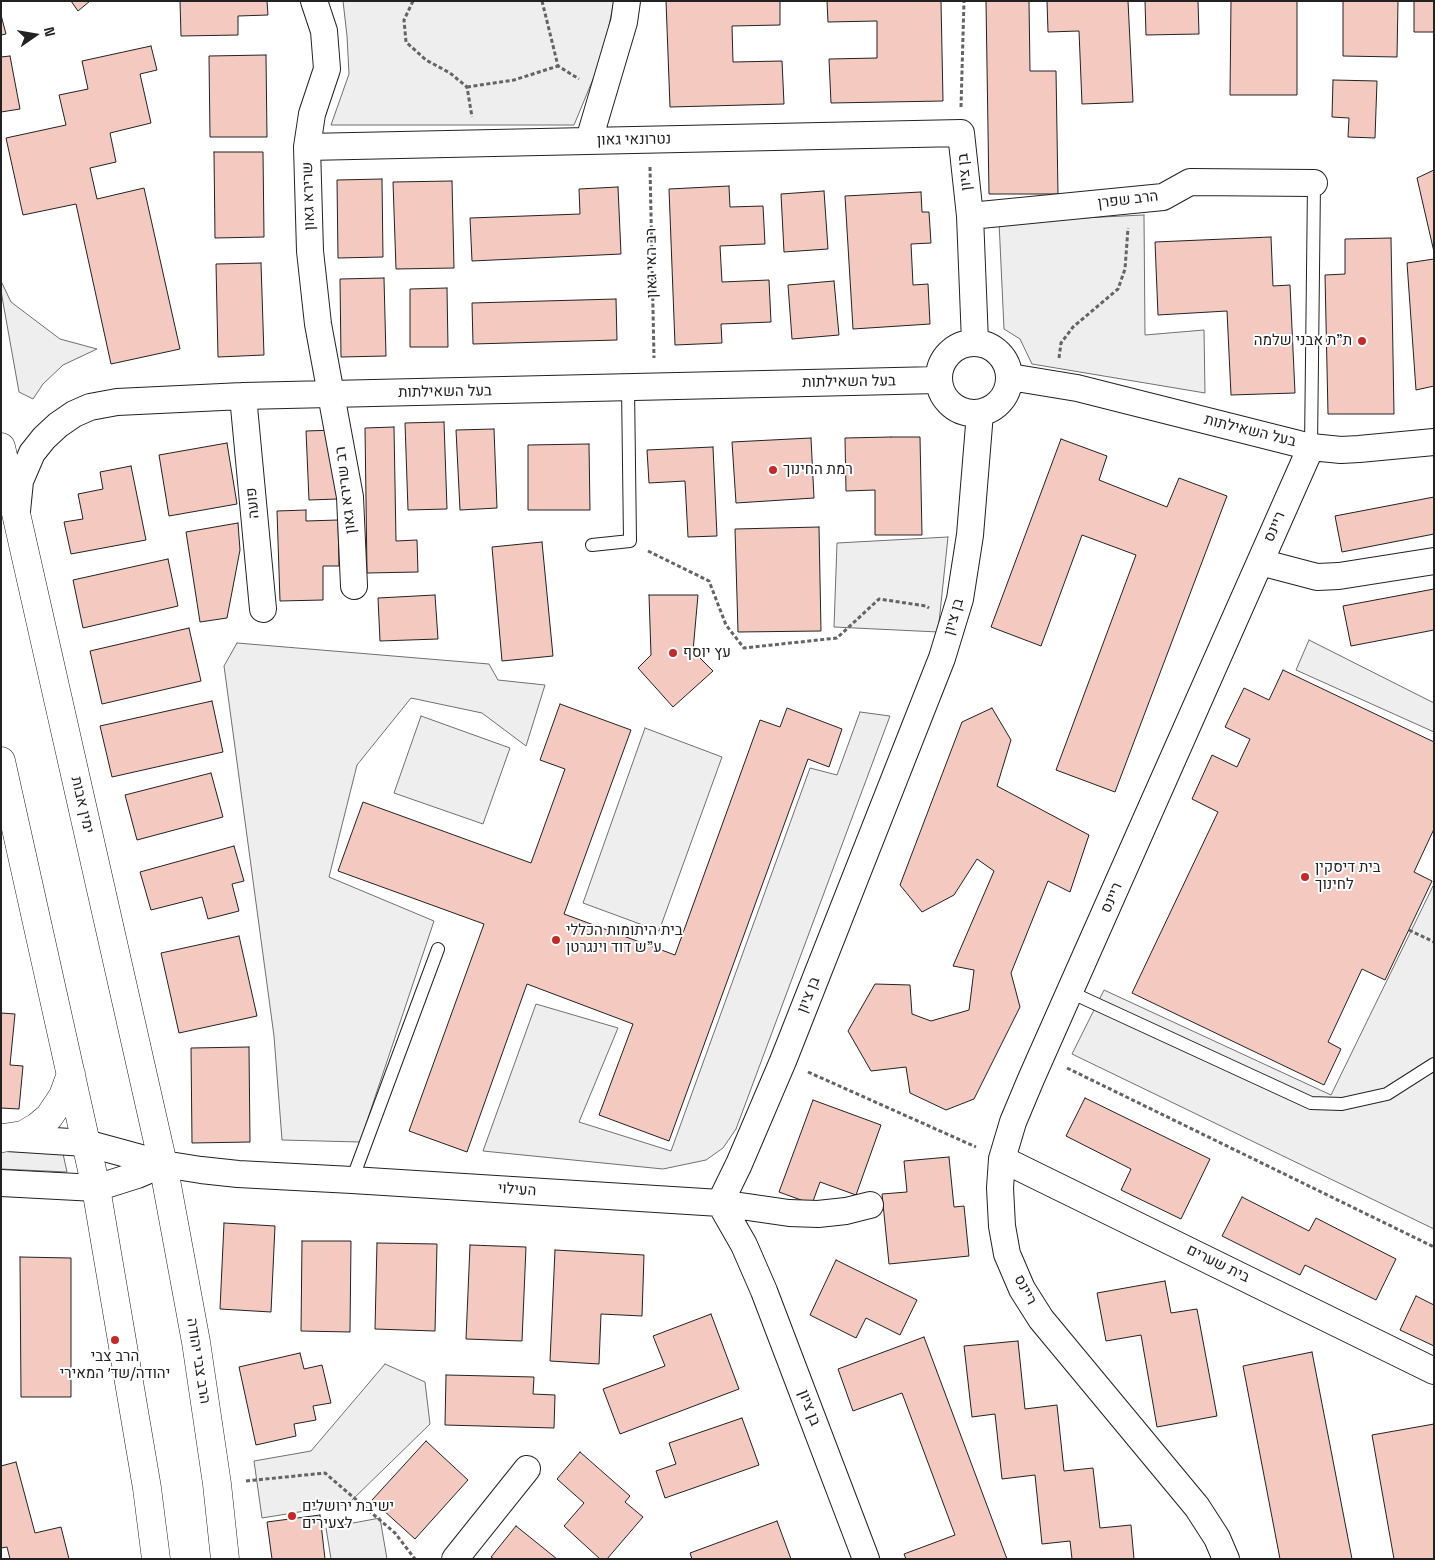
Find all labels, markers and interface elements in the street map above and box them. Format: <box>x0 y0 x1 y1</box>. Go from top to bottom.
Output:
north arrow <box>10 10 60 60</box>
text: N <box>40 25 59 38</box>
street label: נטרונאי גאון <box>597 130 671 150</box>
street label: בן ציון <box>954 152 976 192</box>
street label: שרירא גאון <box>299 161 319 231</box>
street label: הרב שפרן <box>1097 187 1159 213</box>
street label: רב האי גאון <box>642 228 662 298</box>
place label: ת"ת אבני שלמה <box>1254 332 1352 350</box>
marker: ת"ת אבני שלמה <box>1356 335 1368 347</box>
street label: בעל השאילתות <box>802 372 896 392</box>
street label: בעל השאילתות <box>398 382 492 402</box>
street label: בעל השאילתות <box>1202 411 1298 451</box>
street label: רב שרירא גאון <box>332 445 360 535</box>
place label: רמת החינוך <box>783 461 853 479</box>
marker: רמת החינוך <box>767 464 779 476</box>
street label: פועה <box>243 487 263 519</box>
street label: ריינס <box>1260 509 1290 545</box>
street label: בן ציון <box>940 596 968 638</box>
place label: עץ יוסף <box>683 644 731 662</box>
marker: עץ יוסף <box>667 647 679 659</box>
street label: ימין אבות <box>67 775 97 835</box>
place label: בית דיסקין לחינוך <box>1315 859 1381 894</box>
marker: בית דיסקין לחינוך <box>1299 871 1311 883</box>
street label: ריינס <box>1097 880 1127 916</box>
place label: בית היתומות הכללי ע"ש דוד וינגרטן <box>566 922 683 957</box>
marker: בית היתומות הכללי ע"ש דוד וינגרטן <box>550 934 562 946</box>
street label: בן ציון <box>794 974 824 1016</box>
street label: העילוי <box>497 1180 537 1200</box>
street label: בית שערים <box>1184 1241 1252 1287</box>
street label: ריינס <box>1010 1272 1040 1308</box>
street label: הרב צבי יהודה <box>182 1317 214 1405</box>
marker: הרב צבי יהודה/שד׳ המאירי <box>109 1334 121 1346</box>
place label: הרב צבי יהודה/שד׳ המאירי <box>60 1348 170 1383</box>
street label: בן ציון <box>794 1387 824 1429</box>
place label: ישיבת ירושלים לצעירים <box>302 1498 394 1533</box>
marker: ישיבת ירושלים לצעירים <box>286 1510 298 1522</box>

